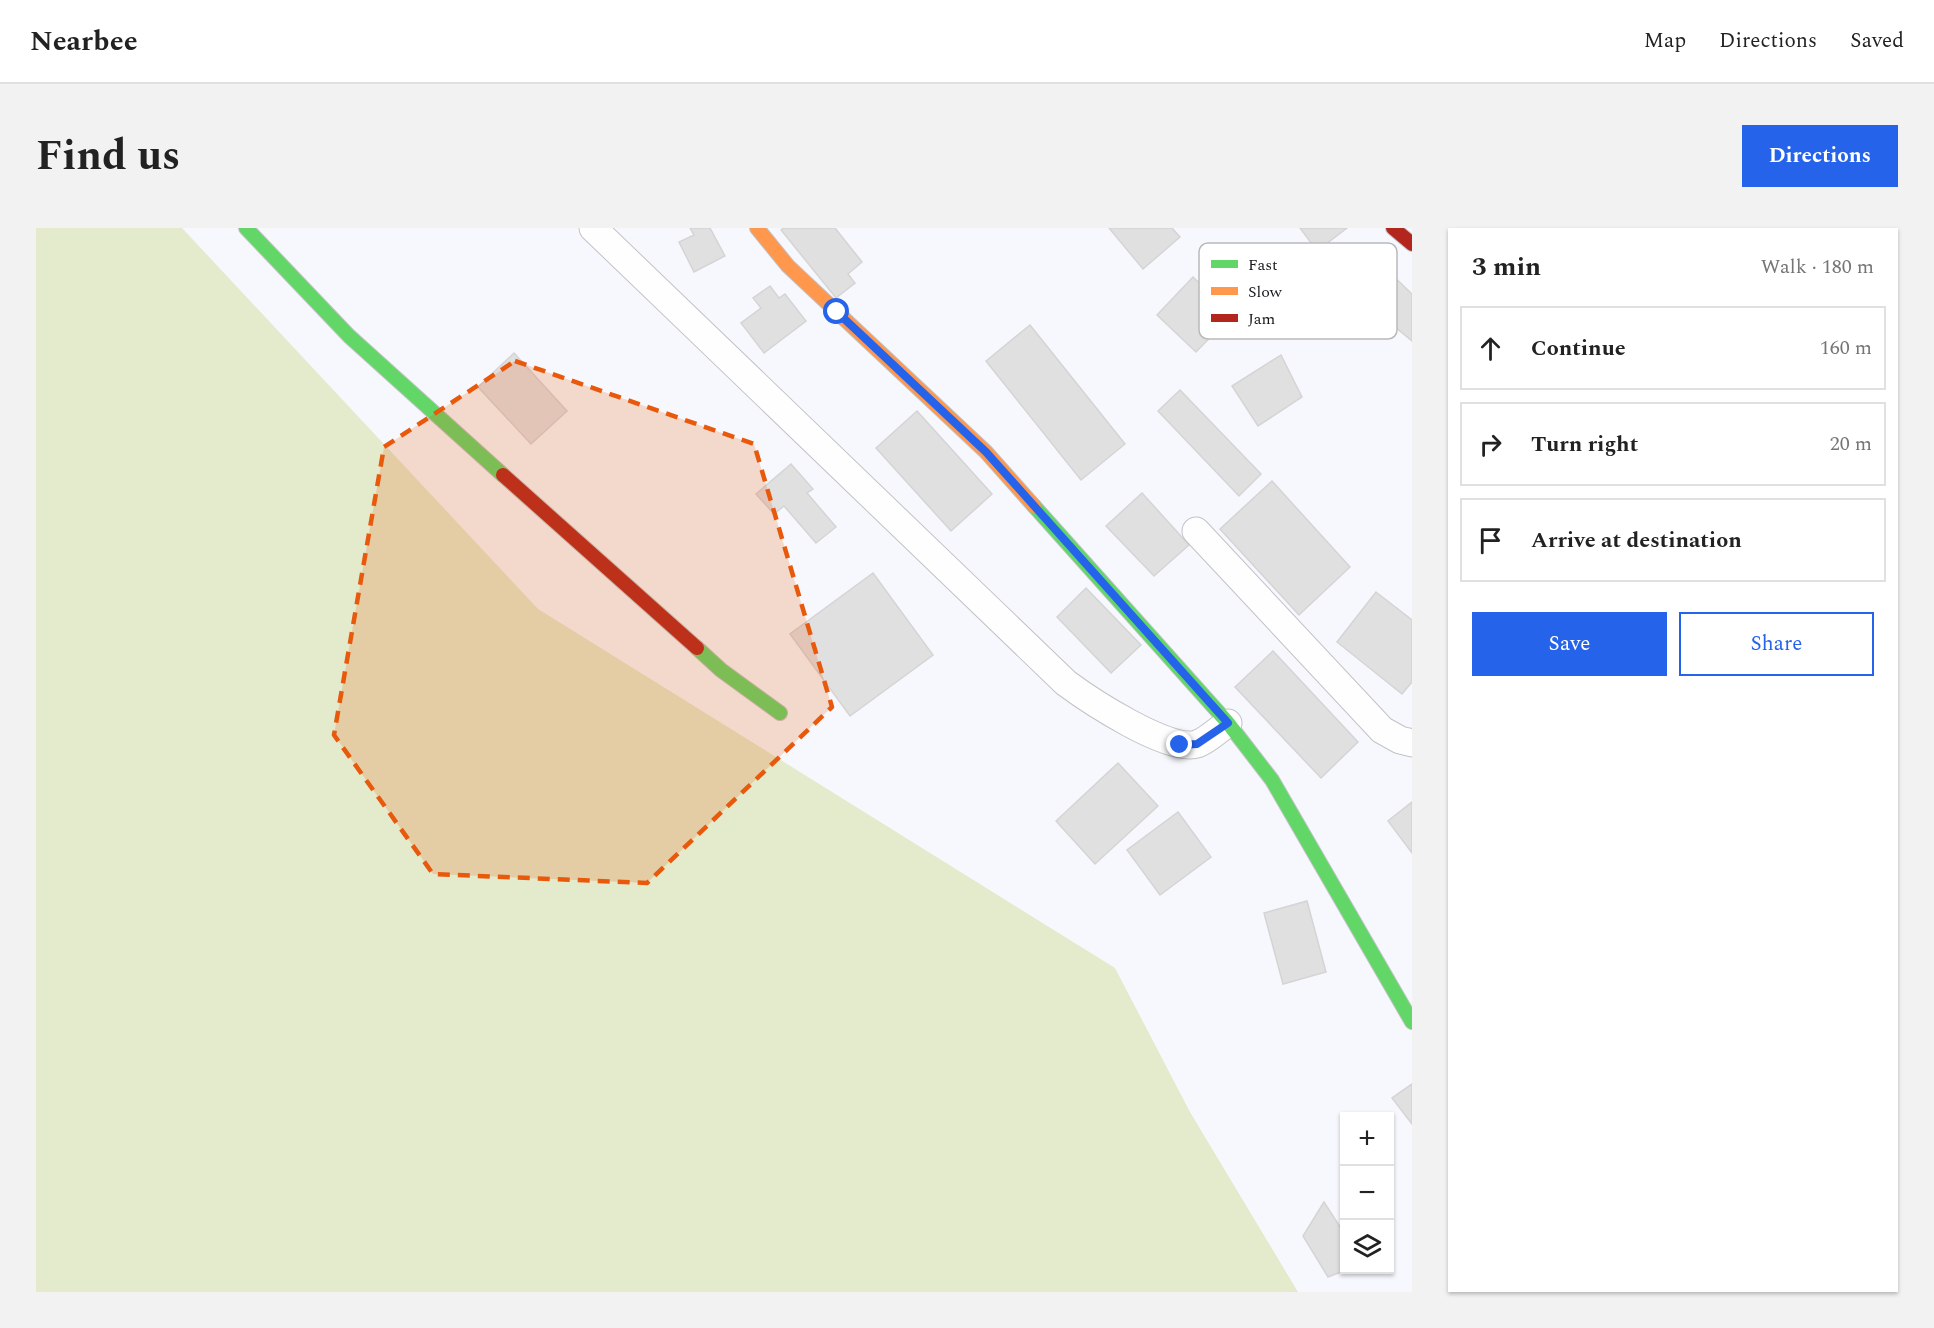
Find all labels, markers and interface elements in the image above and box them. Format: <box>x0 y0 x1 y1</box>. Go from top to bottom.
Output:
text: Nearbee <box>30 20 138 63</box>
text: Map <box>1644 25 1686 57</box>
text: Directions <box>1719 25 1817 57</box>
text: Saved <box>1850 25 1904 57</box>
text: Find us <box>36 125 180 188</box>
button: Directions <box>1742 125 1898 187</box>
legend <box>1199 243 1397 339</box>
text: 3 min <box>1472 247 1541 287</box>
text: Walk · 180 m <box>1761 252 1874 282</box>
text: Fast <box>1248 253 1278 277</box>
text: Slow <box>1248 280 1283 304</box>
route start <box>823 298 849 324</box>
text: Jam <box>1248 307 1276 331</box>
icon: ahead <box>1474 332 1507 365</box>
text: Continue <box>1531 332 1626 365</box>
text: 160 m <box>1820 333 1872 363</box>
icon: right <box>1474 428 1507 461</box>
text: Turn right <box>1531 428 1638 461</box>
text: 20 m <box>1830 429 1872 459</box>
icon: arrive <box>1474 524 1507 557</box>
text: Arrive at destination <box>1531 524 1742 557</box>
button: Save <box>1472 612 1667 676</box>
button: Share <box>1679 612 1874 676</box>
route end <box>1166 731 1192 757</box>
map controls <box>1340 1112 1394 1274</box>
button: + <box>1340 1112 1394 1166</box>
button: − <box>1340 1166 1394 1220</box>
button: layers <box>1340 1220 1394 1274</box>

